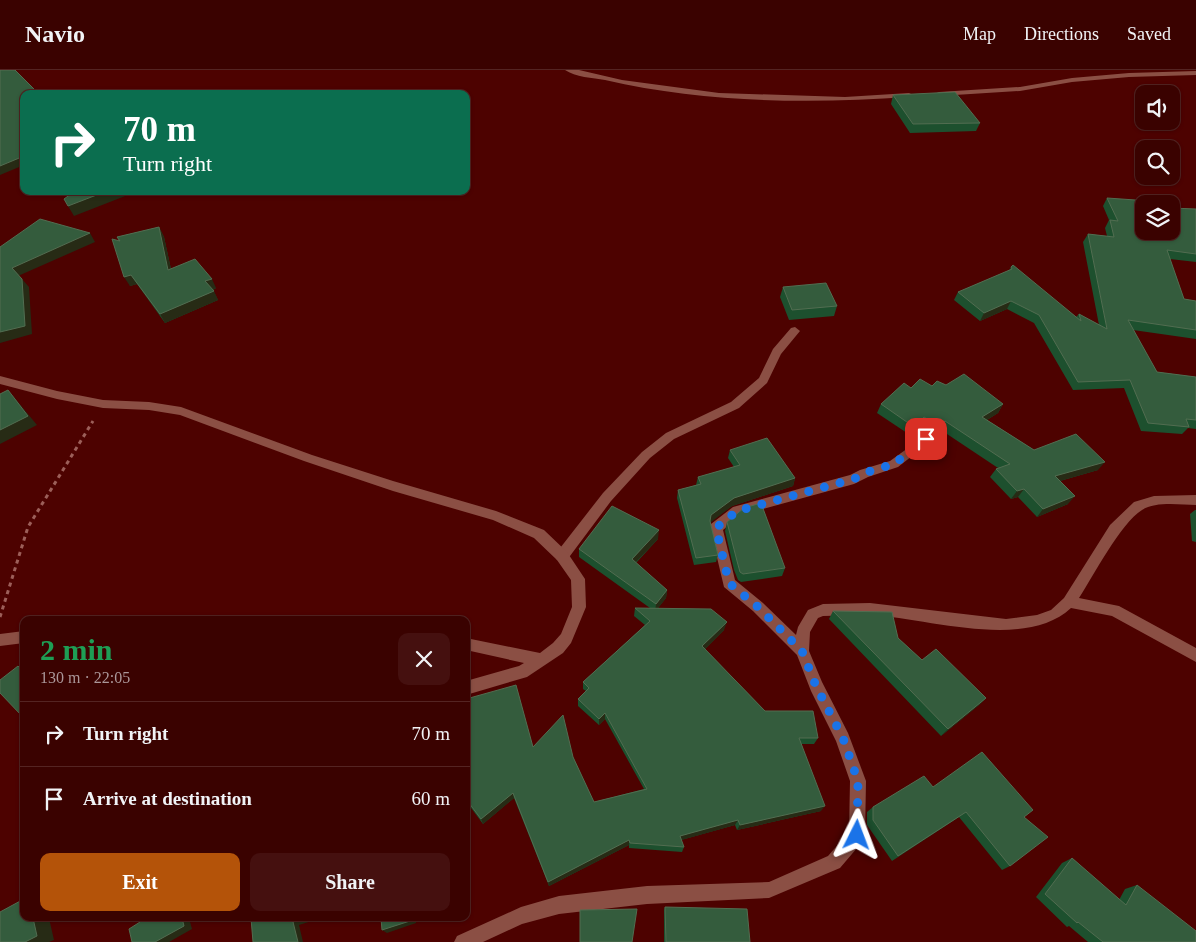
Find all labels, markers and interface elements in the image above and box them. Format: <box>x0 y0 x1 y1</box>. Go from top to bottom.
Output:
text: Navio <box>25 21 85 47</box>
text: Map <box>963 24 996 44</box>
text: Directions <box>1024 24 1099 44</box>
text: Saved <box>1127 24 1171 44</box>
map controls <box>1135 85 1180 240</box>
button: sound <box>1135 85 1180 130</box>
icon: right <box>40 110 105 175</box>
text: 70 m <box>123 110 196 149</box>
button: search <box>1135 140 1180 185</box>
text: Turn right <box>123 151 212 176</box>
button: layers <box>1135 195 1180 240</box>
pin <box>905 418 947 460</box>
icon: arrive <box>912 425 940 453</box>
text: 2 min <box>40 633 113 666</box>
button: close <box>398 633 450 685</box>
text: 130 m · 22:05 <box>40 669 130 686</box>
icon: right <box>40 720 68 748</box>
text: Turn right <box>83 723 168 744</box>
text: 70 m <box>411 723 450 744</box>
icon: arrive <box>40 785 68 813</box>
text: Arrive at destination <box>83 788 252 809</box>
text: 60 m <box>411 788 450 809</box>
position arrow <box>830 808 882 860</box>
button: Exit <box>40 853 240 911</box>
button: Share <box>250 853 450 911</box>

